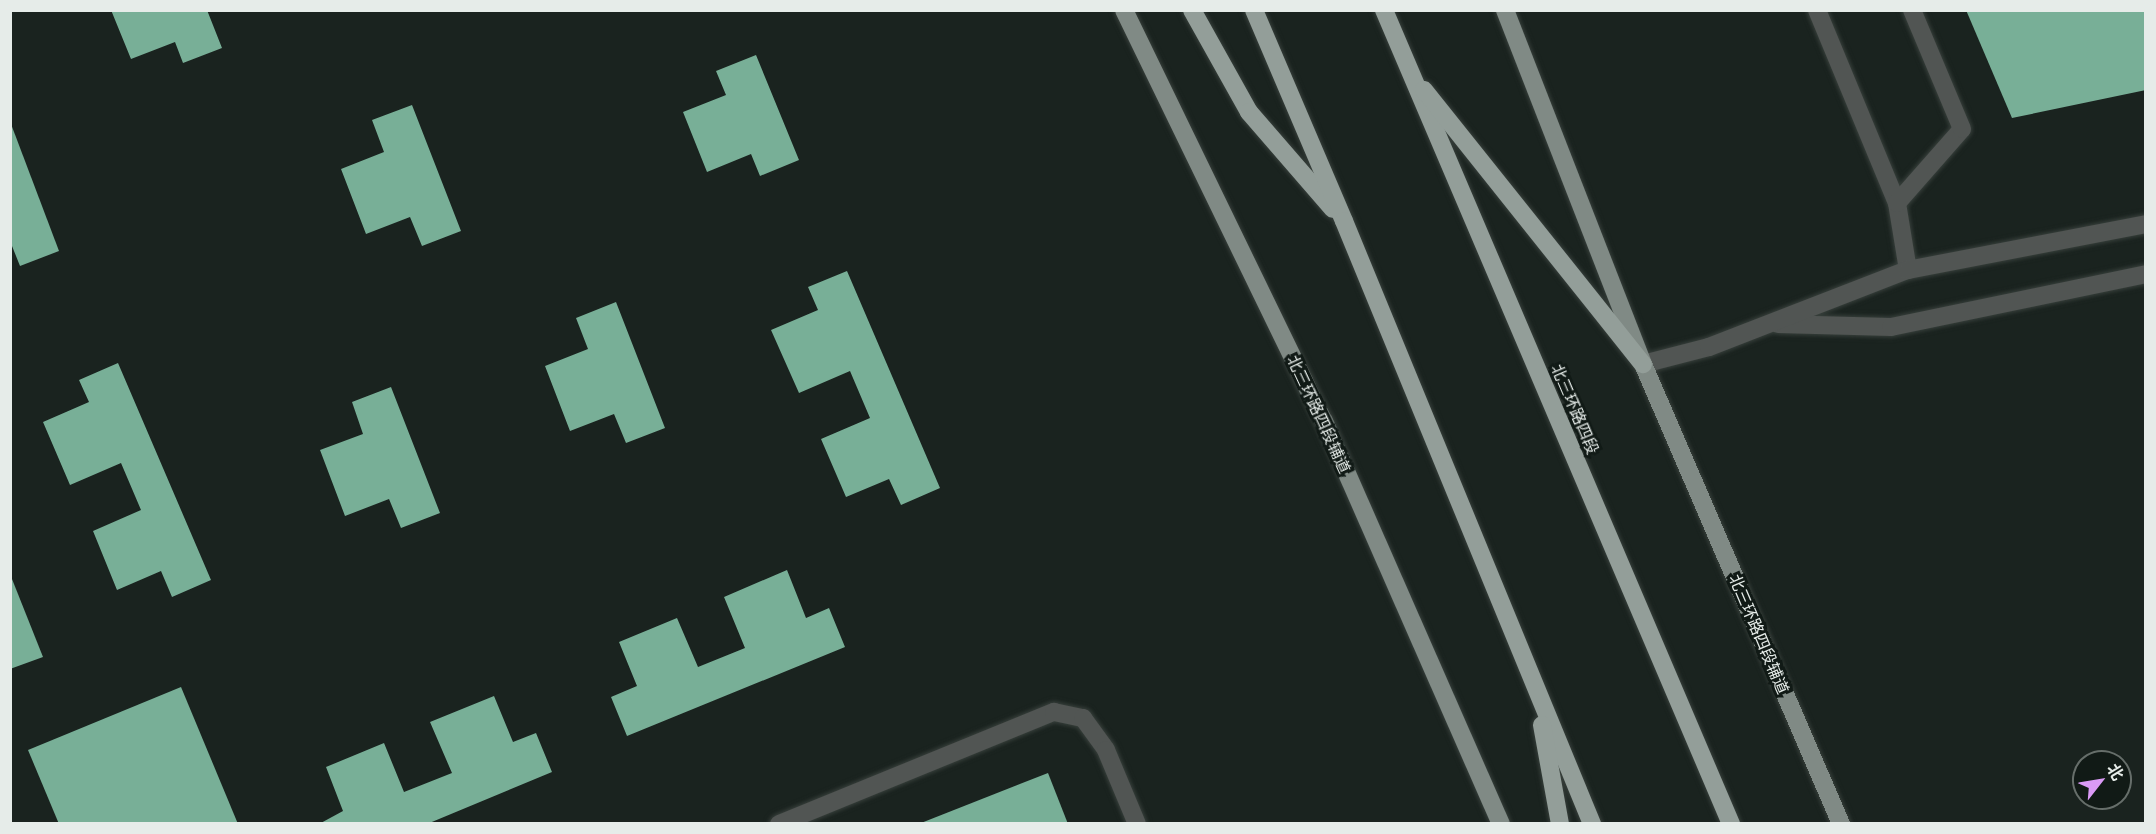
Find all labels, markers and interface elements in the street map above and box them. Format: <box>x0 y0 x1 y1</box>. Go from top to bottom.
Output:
street label: 北三环路四段辅道 <box>1283 352 1355 476</box>
street label: 北三环路四段 <box>1547 361 1603 457</box>
street label: 北三环路四段辅道 <box>1725 571 1793 697</box>
north arrow <box>2072 750 2132 810</box>
text: 北 <box>2102 759 2129 784</box>

